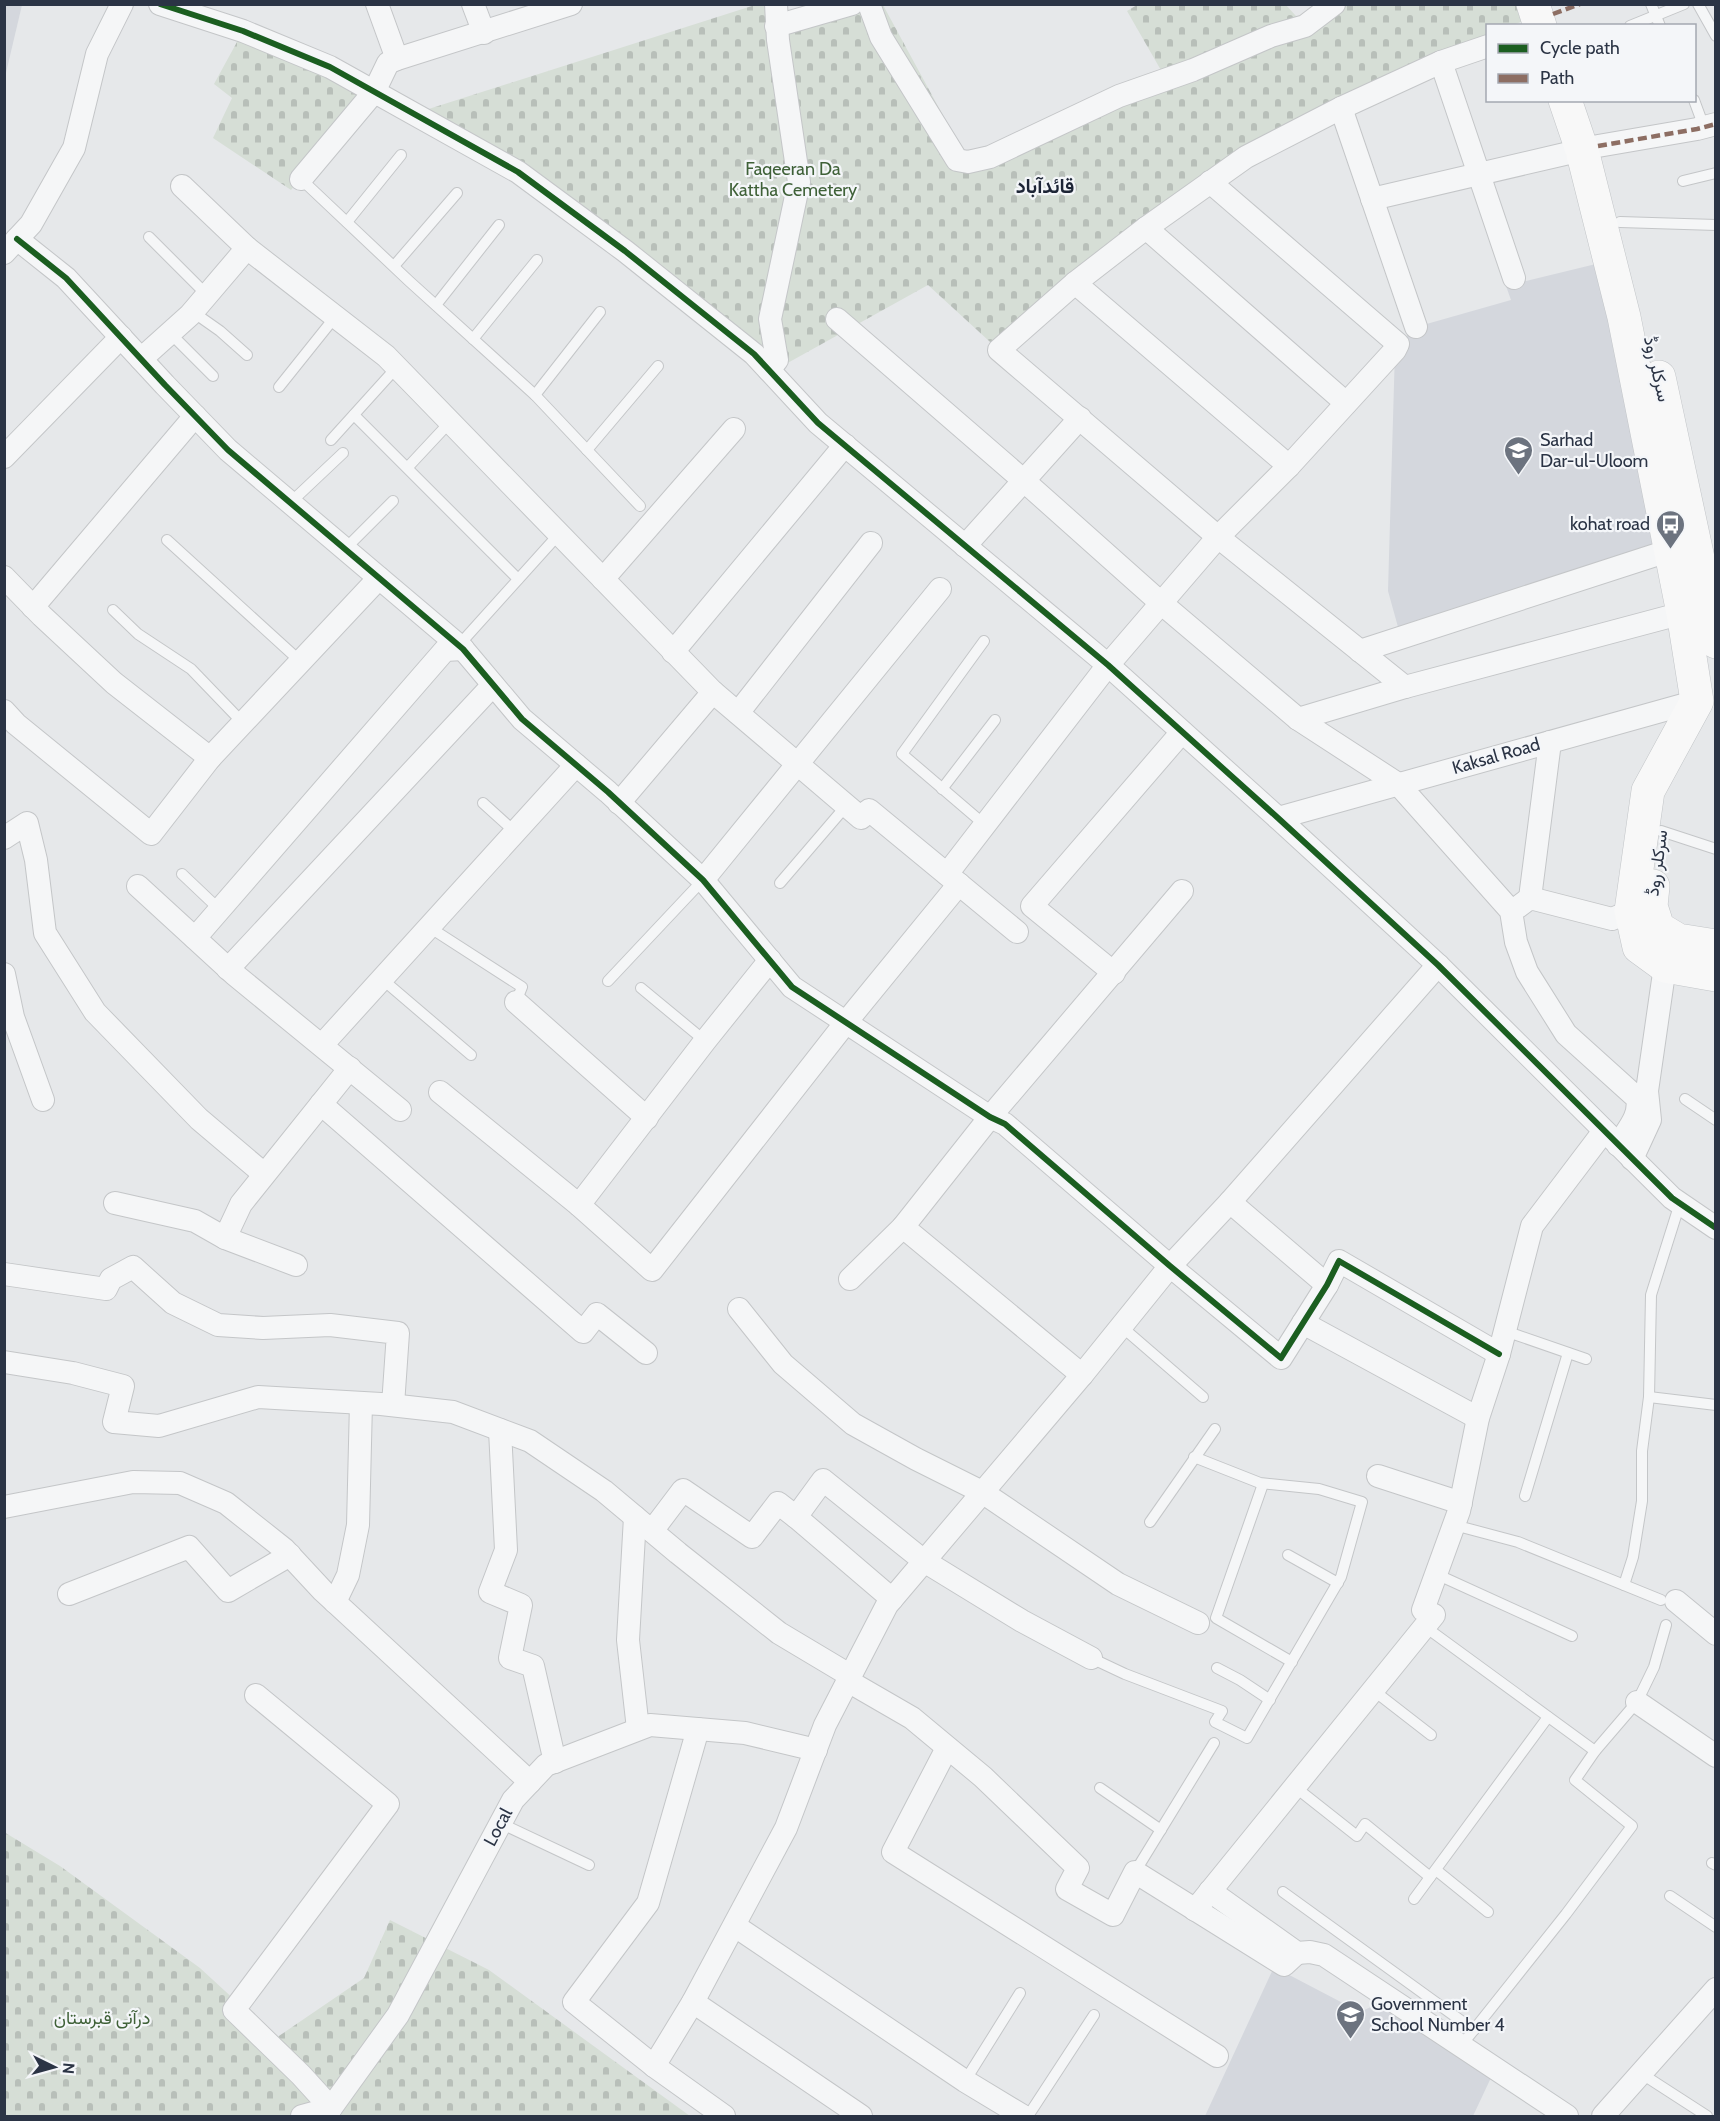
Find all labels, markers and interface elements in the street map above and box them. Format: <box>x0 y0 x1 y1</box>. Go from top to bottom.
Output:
legend <box>1486 24 1696 102</box>
text: Cycle path <box>1540 37 1620 59</box>
text: Path <box>1540 67 1574 89</box>
park label: Faqeeran Da Kattha Cemetery <box>729 158 857 201</box>
district label: قائدآباد <box>1016 174 1074 198</box>
street label: سرکلر روڈ <box>1639 334 1675 404</box>
place label: Sarhad Dar-ul-Uloom <box>1540 429 1648 472</box>
school or university icon: Sarhad Dar-ul-Uloom <box>1503 434 1535 476</box>
bus stop icon: kohat road <box>1655 508 1687 550</box>
place label: kohat road <box>1570 513 1650 535</box>
street label: Kaksal Road <box>1450 733 1542 779</box>
street label: سرکلر روڈ <box>1641 828 1673 898</box>
street label: Local <box>479 1804 517 1850</box>
place label: Government School Number 4 <box>1371 1993 1505 2036</box>
school or university icon: Government School Number 4 <box>1334 1998 1366 2040</box>
park label: درآنی قبرستان <box>54 2007 150 2029</box>
north arrow <box>24 2037 84 2097</box>
text: N <box>58 2062 78 2075</box>

